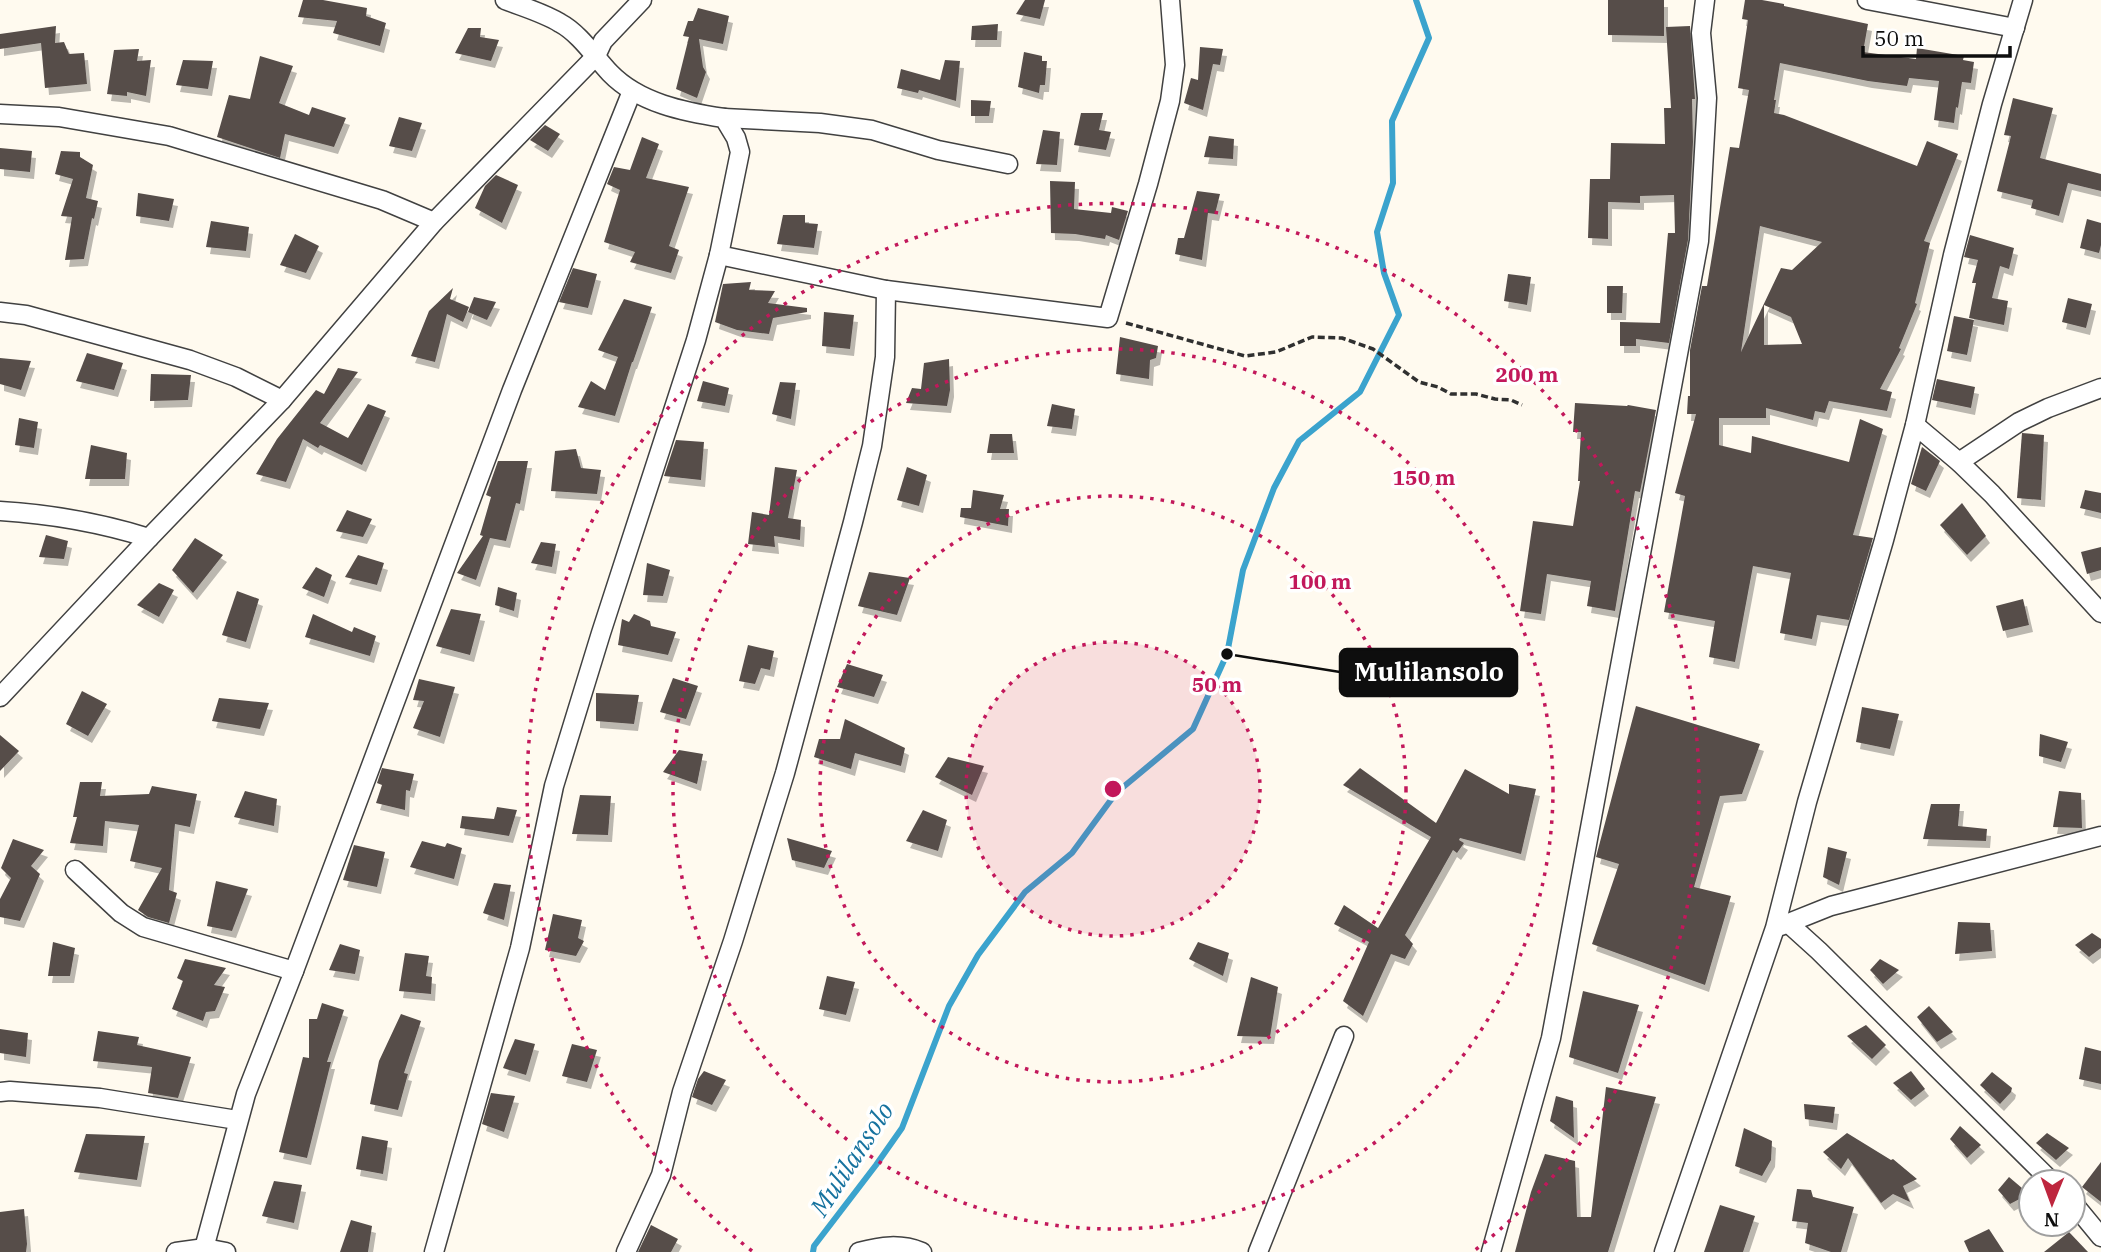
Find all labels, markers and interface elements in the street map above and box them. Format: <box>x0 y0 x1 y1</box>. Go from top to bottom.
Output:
scale bar <box>1863 14 2010 58</box>
text: 50 m <box>1874 24 1924 52</box>
text: 200 m <box>1495 360 1559 388</box>
text: 150 m <box>1392 463 1456 491</box>
text: 100 m <box>1288 567 1352 595</box>
callout: Mulilansolo <box>1340 649 1517 696</box>
text: Mulilansolo <box>1354 654 1504 688</box>
text: 50 m <box>1192 670 1242 698</box>
centre of rings <box>1101 777 1125 801</box>
water label: Mulilansolo <box>801 1095 901 1223</box>
north arrow <box>2017 1168 2087 1238</box>
text: N <box>2044 1208 2059 1232</box>

